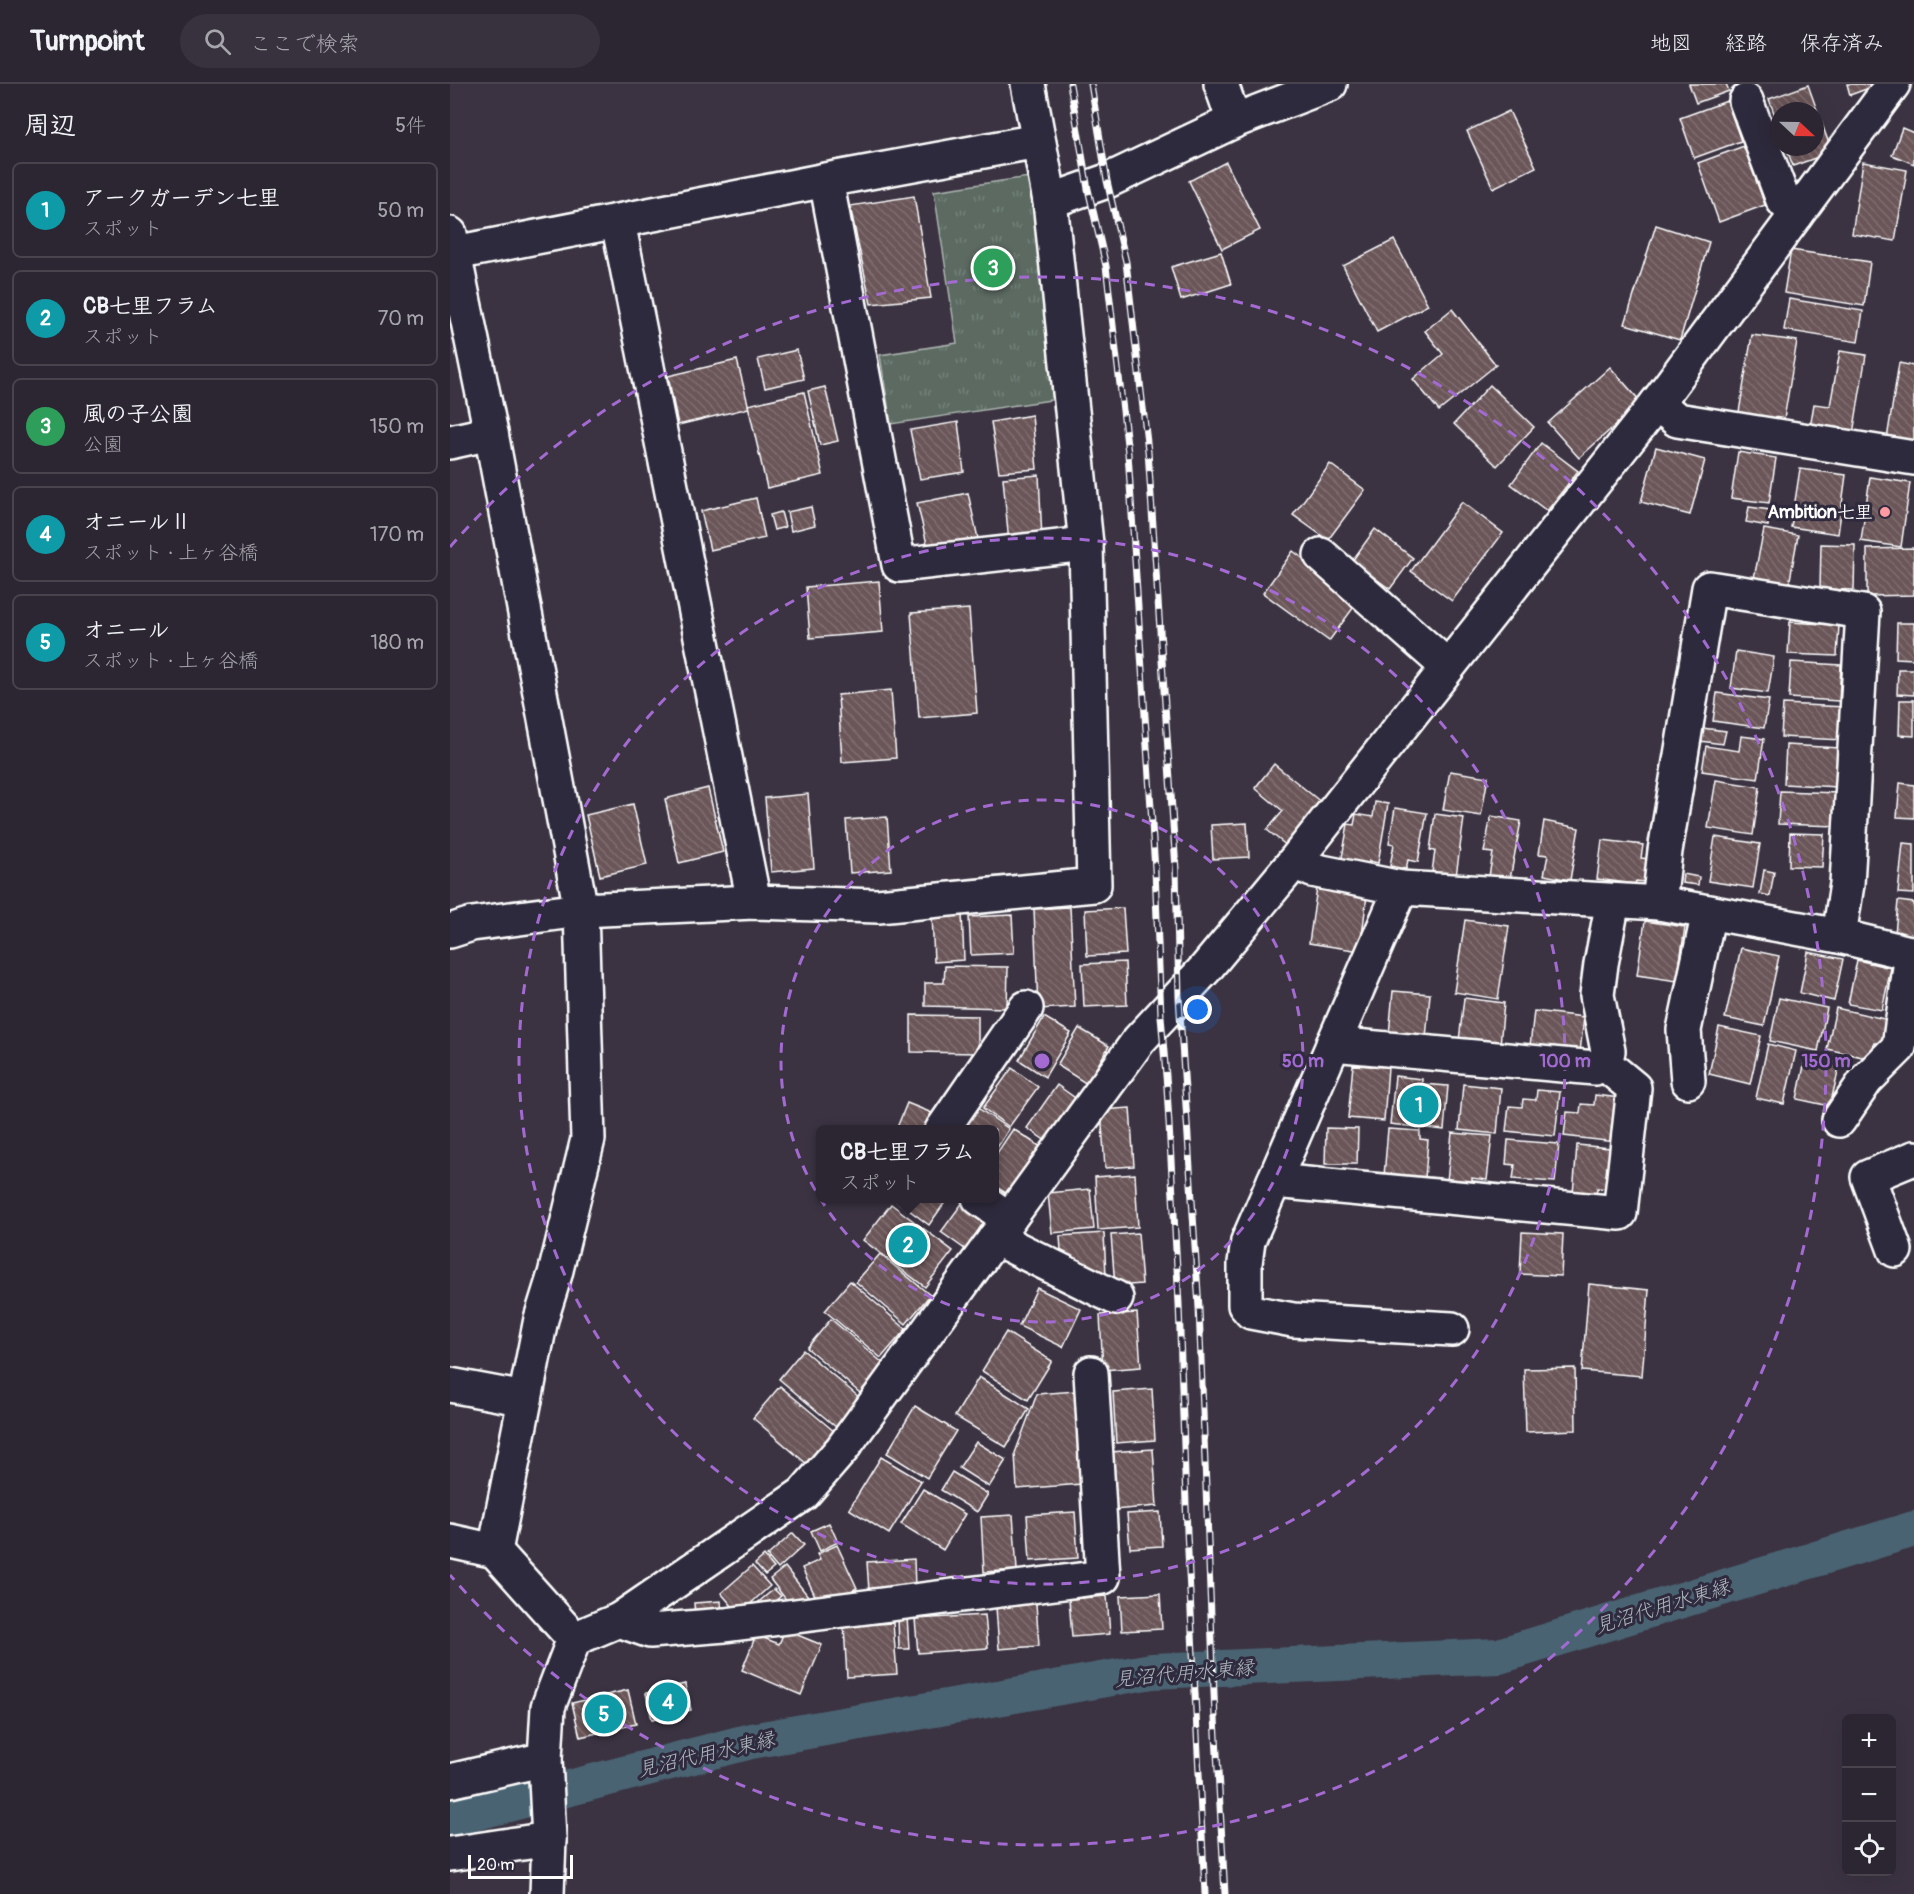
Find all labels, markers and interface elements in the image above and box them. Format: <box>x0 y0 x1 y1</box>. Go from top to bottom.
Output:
search box <box>180 14 600 68</box>
text: Turnpoint <box>30 24 144 59</box>
icon: search <box>201 25 234 58</box>
text: ここで検索 <box>249 30 359 58</box>
text: 地図 <box>1650 30 1692 57</box>
text: 経路 <box>1725 30 1767 57</box>
text: 保存済み <box>1800 30 1884 57</box>
north arrow <box>1770 102 1824 156</box>
text: 周辺 <box>24 110 76 142</box>
text: 5件 <box>395 113 426 138</box>
text: アークガーデン七里 <box>83 184 280 212</box>
text: 1 <box>42 198 49 223</box>
text: 50 m <box>377 198 424 223</box>
text: スポット <box>83 216 163 241</box>
pin: 3 <box>974 246 1012 291</box>
text: CB七里フラム <box>83 292 218 320</box>
text: 2 <box>40 306 51 331</box>
text: 70 m <box>378 306 424 331</box>
text: スポット <box>83 324 163 349</box>
text: 風の子公園 <box>83 400 193 428</box>
text: 3 <box>40 414 51 439</box>
text: 150 m <box>370 414 424 439</box>
text: 公園 <box>83 432 123 457</box>
place label: Ambition七里 <box>1768 501 1873 524</box>
marker: Ambition七里 <box>1878 505 1892 519</box>
text: オニールⅡ <box>83 508 192 536</box>
text: 4 <box>40 522 51 547</box>
text: 170 m <box>370 522 424 547</box>
text: スポット · 上ヶ谷橋 <box>83 540 258 565</box>
text: オニール <box>83 616 170 644</box>
text: 5 <box>40 630 51 655</box>
text: 180 m <box>370 630 424 655</box>
text: スポット · 上ヶ谷橋 <box>83 648 258 673</box>
your location <box>1183 995 1212 1024</box>
text: 50 m <box>1282 1050 1324 1073</box>
text: 100 m <box>1539 1050 1591 1073</box>
text: 150 m <box>1802 1050 1851 1073</box>
centre of rings <box>1032 1051 1052 1071</box>
pin: 1 <box>1400 1082 1438 1128</box>
popup <box>816 1125 999 1203</box>
text: CB七里フラム <box>840 1138 975 1166</box>
text: スポット <box>840 1170 920 1195</box>
pin: 2 <box>888 1222 928 1268</box>
water label: 見沼代用水東縁 <box>1592 1573 1735 1639</box>
water label: 見沼代用水東縁 <box>1113 1655 1257 1692</box>
pin: 4 <box>648 1680 688 1724</box>
pin: 5 <box>584 1692 624 1736</box>
map controls <box>1842 1714 1896 1876</box>
button: + <box>1842 1714 1896 1768</box>
water label: 見沼代用水東縁 <box>635 1726 779 1782</box>
button: − <box>1842 1768 1896 1822</box>
button: locate <box>1842 1822 1896 1876</box>
scale bar <box>468 1852 573 1880</box>
text: 20 m <box>477 1855 515 1875</box>

